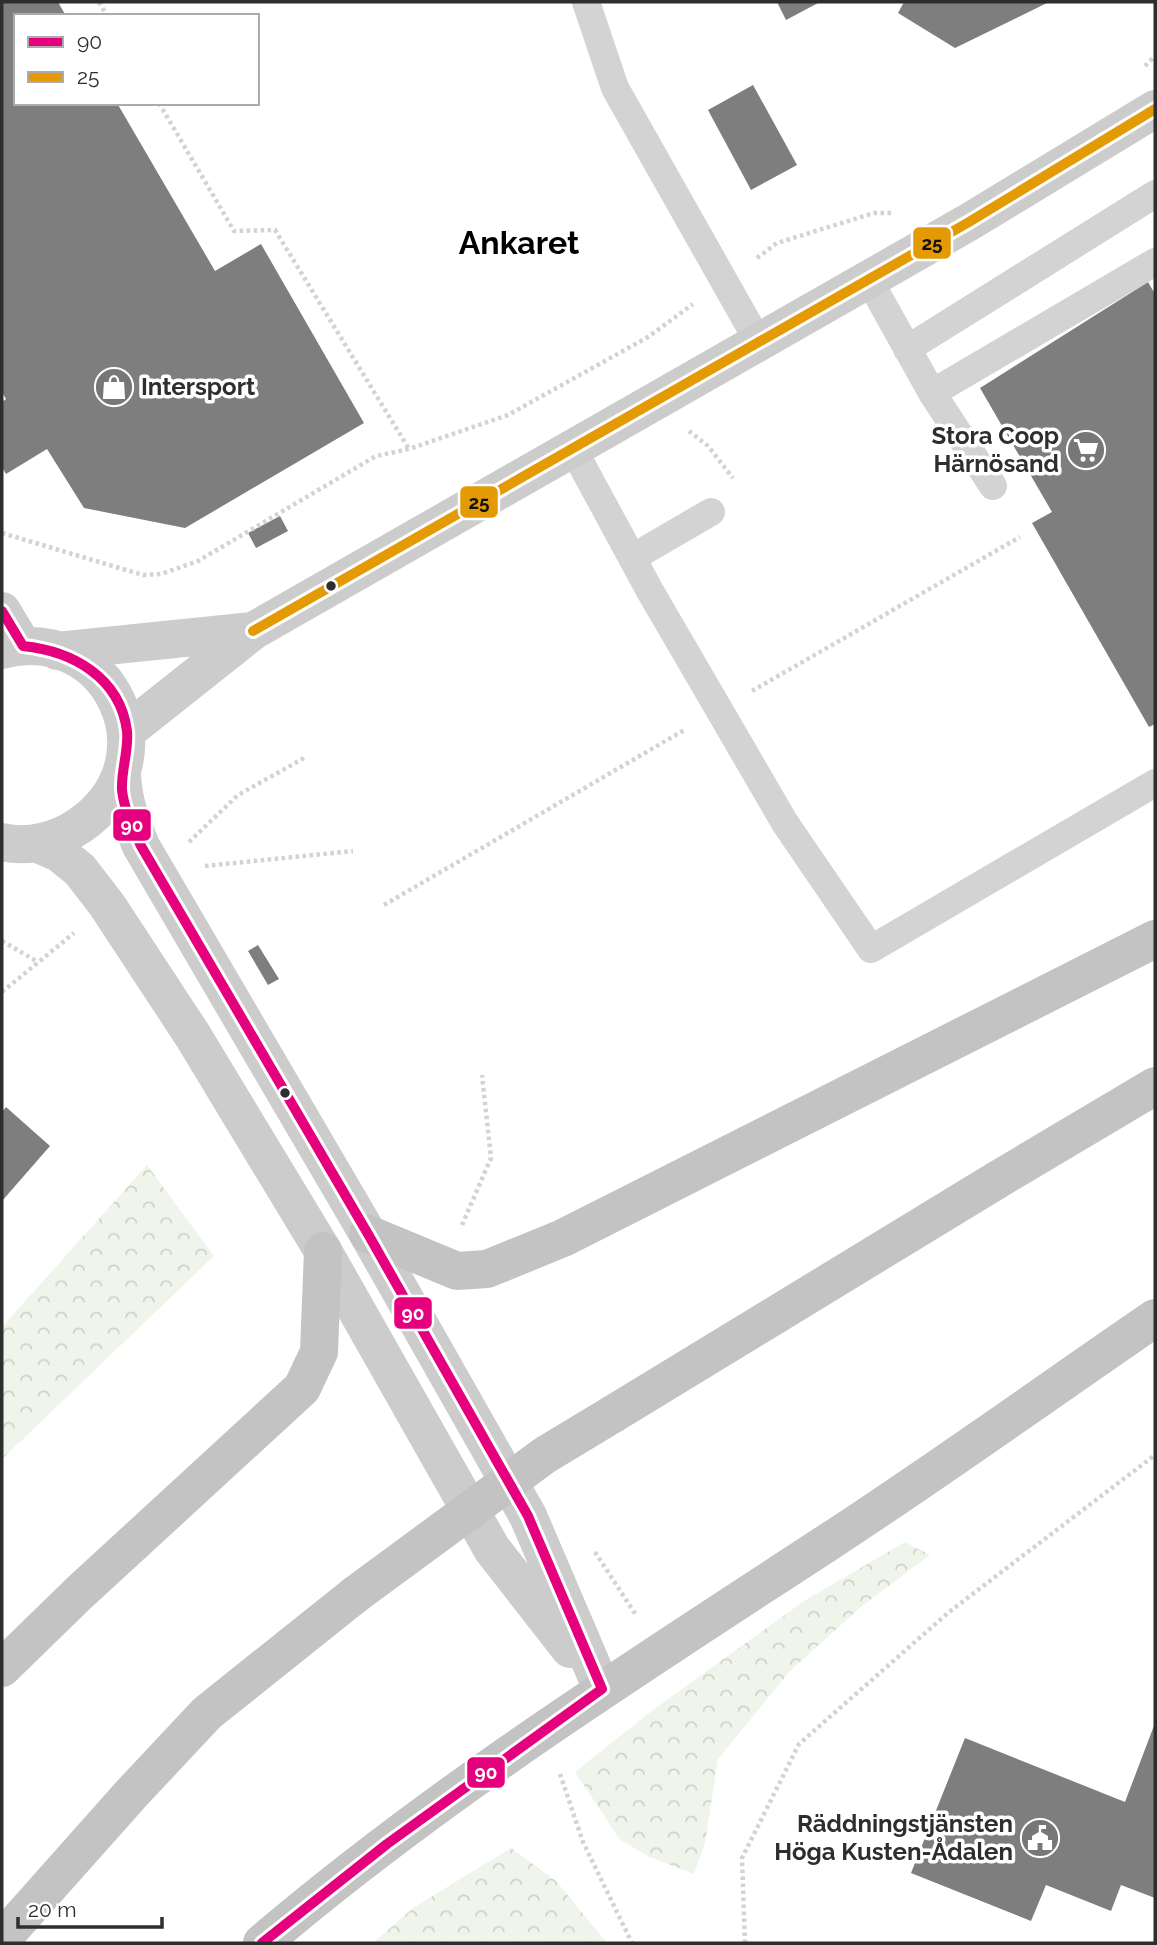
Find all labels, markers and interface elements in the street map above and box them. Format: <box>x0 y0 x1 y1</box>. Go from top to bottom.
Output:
legend <box>14 14 259 105</box>
text: 90 <box>77 29 102 54</box>
text: 25 <box>77 64 99 89</box>
district label: Ankaret <box>459 224 579 261</box>
line badge: 25 <box>912 226 952 260</box>
text: 25 <box>921 232 943 254</box>
shop icon: Intersport <box>93 366 135 408</box>
place label: Intersport <box>141 372 255 401</box>
place label: Stora Coop Härnösand <box>932 421 1059 478</box>
supermarket icon: Stora Coop Härnösand <box>1065 429 1107 471</box>
line badge: 25 <box>459 485 499 519</box>
text: 25 <box>468 491 490 513</box>
unlabelled marker <box>324 579 338 593</box>
line badge: 90 <box>112 808 152 842</box>
text: 90 <box>121 814 143 836</box>
unlabelled marker <box>278 1086 292 1100</box>
line badge: 90 <box>393 1296 433 1330</box>
text: 90 <box>402 1302 424 1324</box>
line badge: 90 <box>466 1756 506 1789</box>
text: 90 <box>475 1761 497 1783</box>
place label: Räddningstjänsten Höga Kusten-Ådalen <box>774 1809 1013 1866</box>
public building icon: Räddningstjänsten Höga Kusten-Ådalen <box>1019 1817 1061 1859</box>
scale bar <box>18 1885 161 1929</box>
text: 20 m <box>28 1897 76 1922</box>

